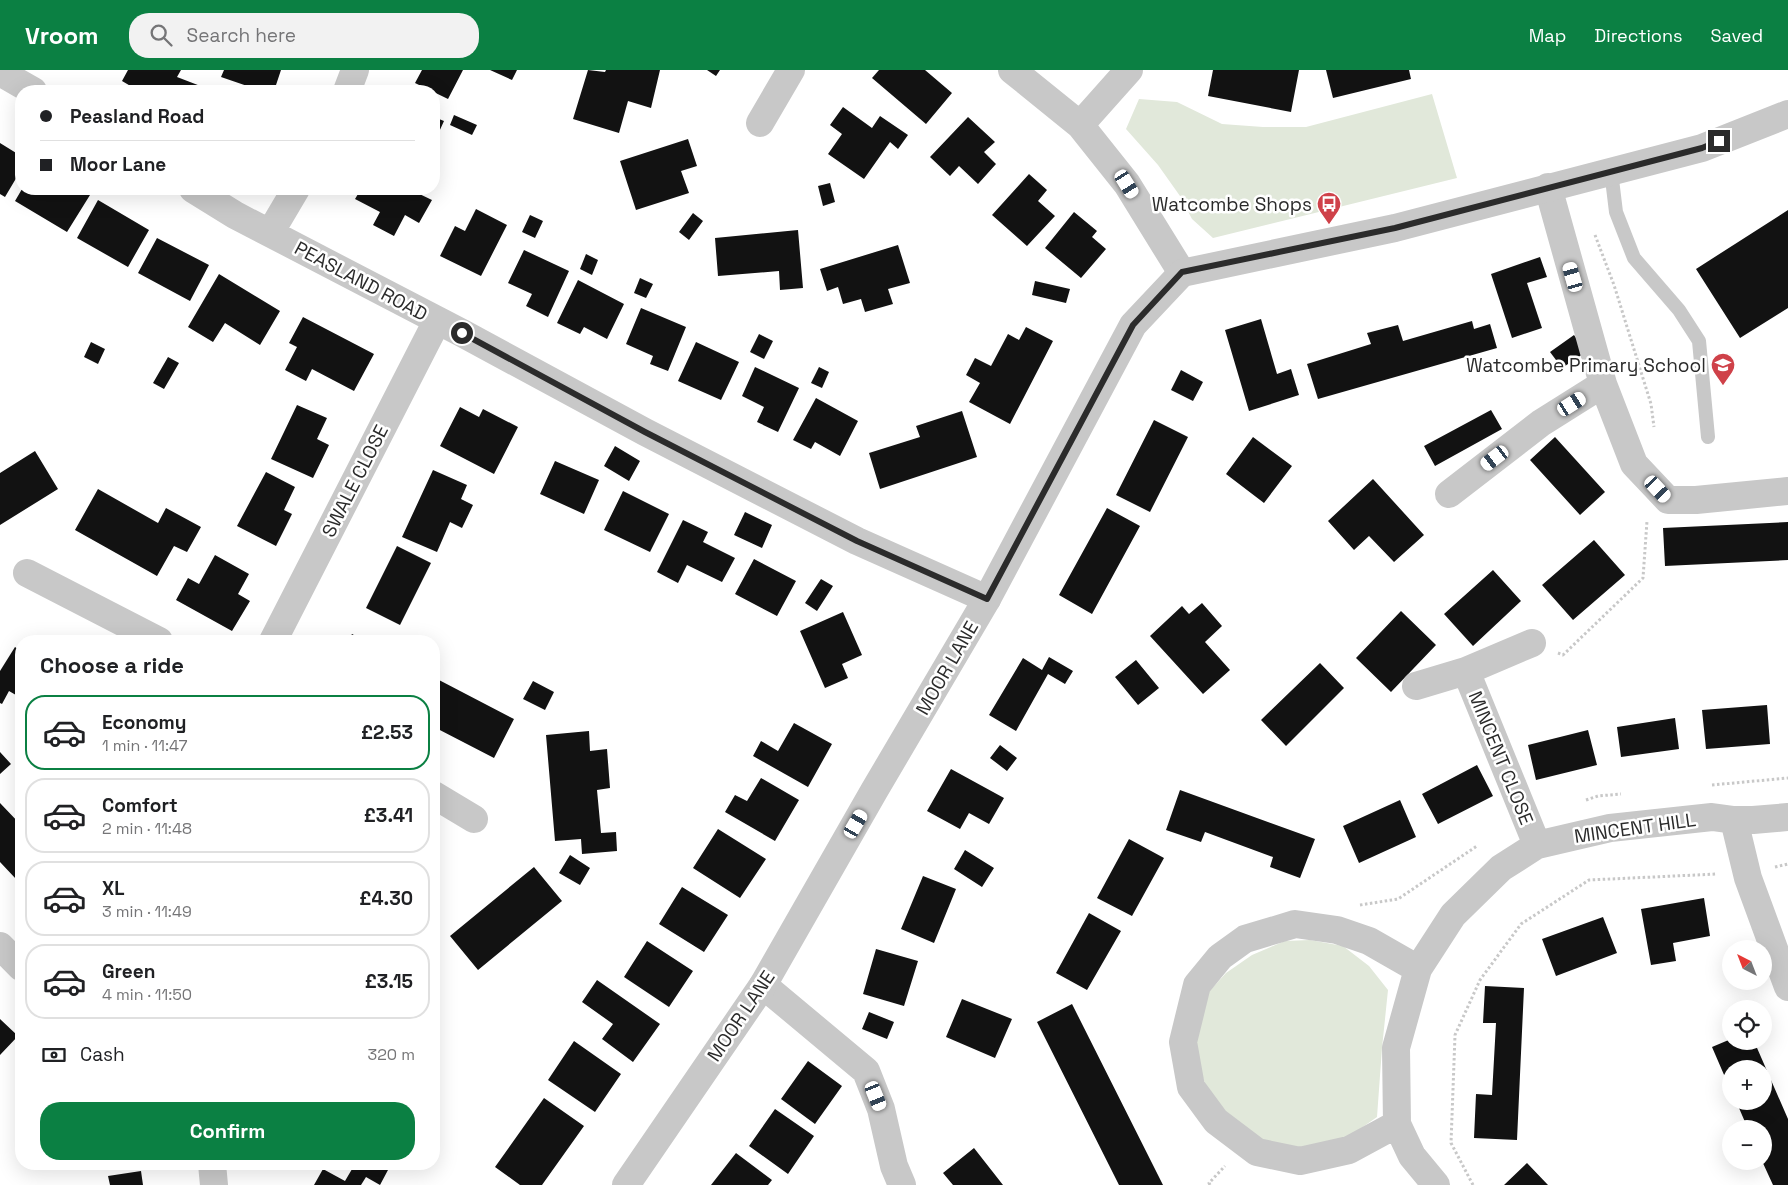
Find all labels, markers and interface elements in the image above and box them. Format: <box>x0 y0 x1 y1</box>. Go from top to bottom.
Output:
search box <box>129 13 479 58</box>
text: Vroom <box>25 20 99 51</box>
icon: search <box>147 21 175 49</box>
text: Search here <box>187 23 296 48</box>
text: Map <box>1529 24 1566 47</box>
text: Directions <box>1594 24 1683 47</box>
text: Saved <box>1711 24 1763 47</box>
text: Peasland Road <box>70 104 204 129</box>
route end <box>1708 130 1730 152</box>
text: Moor Lane <box>70 152 166 177</box>
car <box>1112 167 1141 201</box>
bus stop icon: Watcombe Shops <box>1316 191 1342 225</box>
place label: Watcombe Shops <box>1152 192 1312 217</box>
street label: PEASLAND ROAD <box>290 235 432 327</box>
car <box>1561 261 1584 293</box>
route start <box>451 322 473 344</box>
school or university icon: Watcombe Primary School <box>1710 352 1736 386</box>
place label: Watcombe Primary School <box>1466 353 1706 378</box>
car <box>1555 390 1588 418</box>
street label: SWALE CLOSE <box>316 421 394 541</box>
car <box>1478 443 1511 473</box>
car <box>1642 473 1673 505</box>
street label: MOOR LANE <box>910 617 984 719</box>
text: Choose a ride <box>40 651 184 679</box>
street label: MINCENT CLOSE <box>1463 687 1539 829</box>
icon: car <box>42 710 87 755</box>
text: Economy <box>102 710 186 735</box>
text: £2.53 <box>361 720 413 745</box>
text: 1 min · 11:47 <box>102 735 187 756</box>
icon: car <box>42 793 87 838</box>
text: Comfort <box>102 793 178 818</box>
text: £3.41 <box>364 803 413 828</box>
car <box>842 807 869 841</box>
street label: MINCENT HILL <box>1573 807 1697 849</box>
text: 2 min · 11:48 <box>102 818 192 839</box>
icon: car <box>42 876 87 921</box>
text: XL <box>102 876 125 901</box>
text: £4.30 <box>359 886 413 911</box>
text: 3 min · 11:49 <box>102 901 192 922</box>
north arrow <box>1722 940 1772 990</box>
map controls <box>1722 940 1772 1170</box>
icon: car <box>42 959 87 1004</box>
text: Green <box>102 959 155 984</box>
street label: MOOR LANE <box>701 966 781 1066</box>
text: £3.15 <box>365 969 413 994</box>
text: 4 min · 11:50 <box>102 984 192 1005</box>
button: locate <box>1722 1000 1772 1050</box>
icon: cash <box>40 1041 68 1069</box>
text: Cash <box>80 1042 125 1067</box>
text: 320 m <box>368 1044 415 1065</box>
button: + <box>1722 1060 1772 1110</box>
car <box>863 1079 888 1113</box>
button: Confirm <box>40 1102 415 1160</box>
button: − <box>1722 1120 1772 1170</box>

